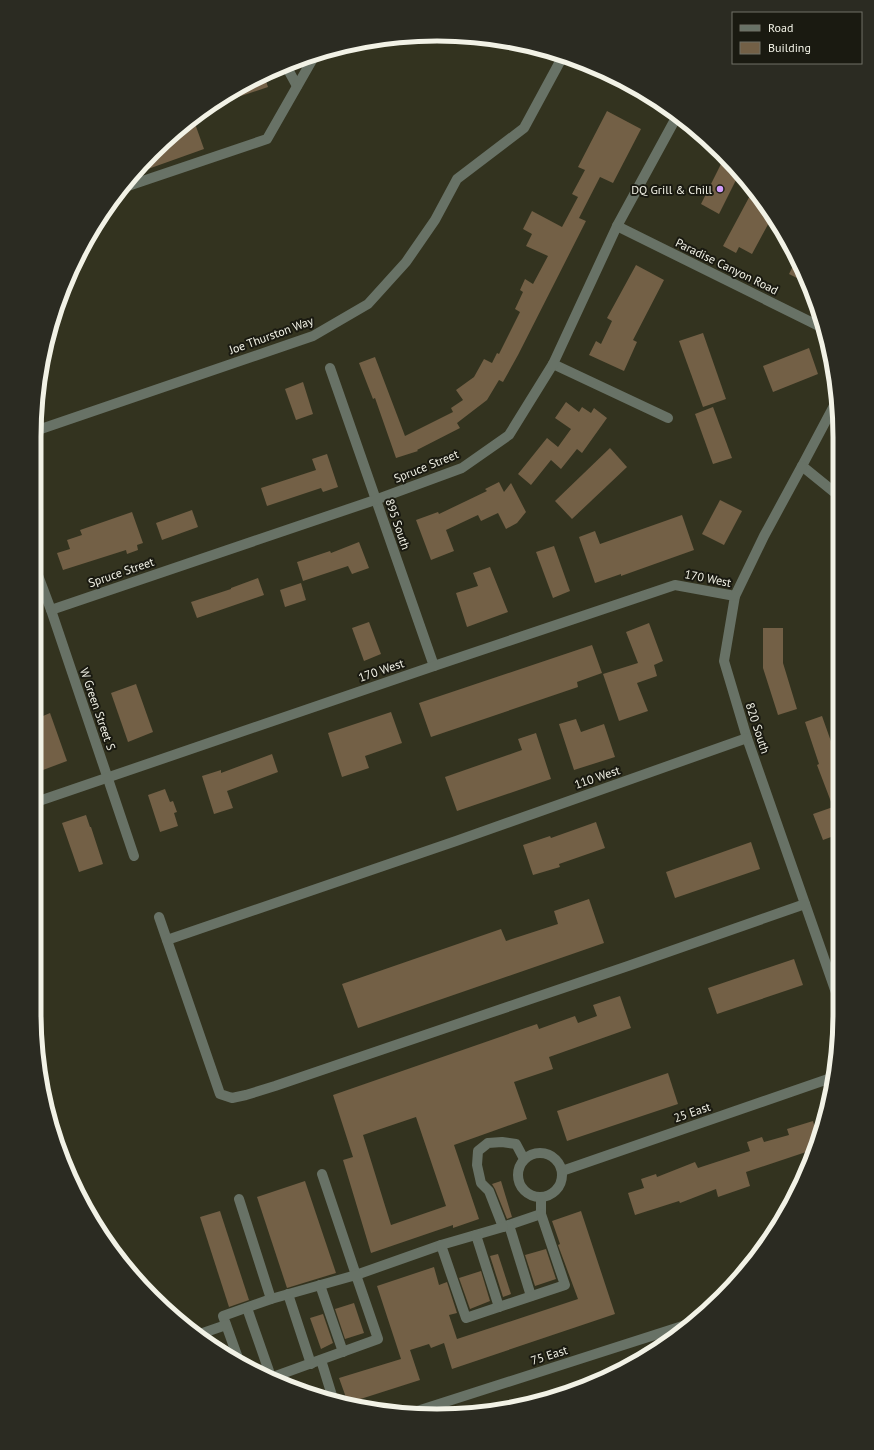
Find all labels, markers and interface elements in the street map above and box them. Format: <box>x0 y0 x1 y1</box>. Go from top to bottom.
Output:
legend <box>732 12 862 64</box>
text: Road <box>768 20 793 35</box>
text: Building <box>768 40 811 55</box>
place label: DQ Grill & Chill <box>631 182 712 197</box>
marker: DQ Grill & Chill <box>715 184 725 194</box>
street label: Paradise Canyon Road <box>673 235 781 297</box>
street label: Joe Thurston Way <box>226 313 316 358</box>
street label: Spruce Street <box>391 446 461 486</box>
street label: 895 South <box>382 497 414 551</box>
street label: Spruce Street <box>86 554 156 590</box>
street label: 170 West <box>683 566 733 590</box>
street label: 170 West <box>356 655 406 685</box>
street label: W Green Street S <box>77 666 119 752</box>
street label: 820 South <box>743 701 773 755</box>
street label: 110 West <box>572 762 622 792</box>
street label: 25 East <box>672 1099 712 1125</box>
street label: 75 East <box>529 1342 569 1368</box>

